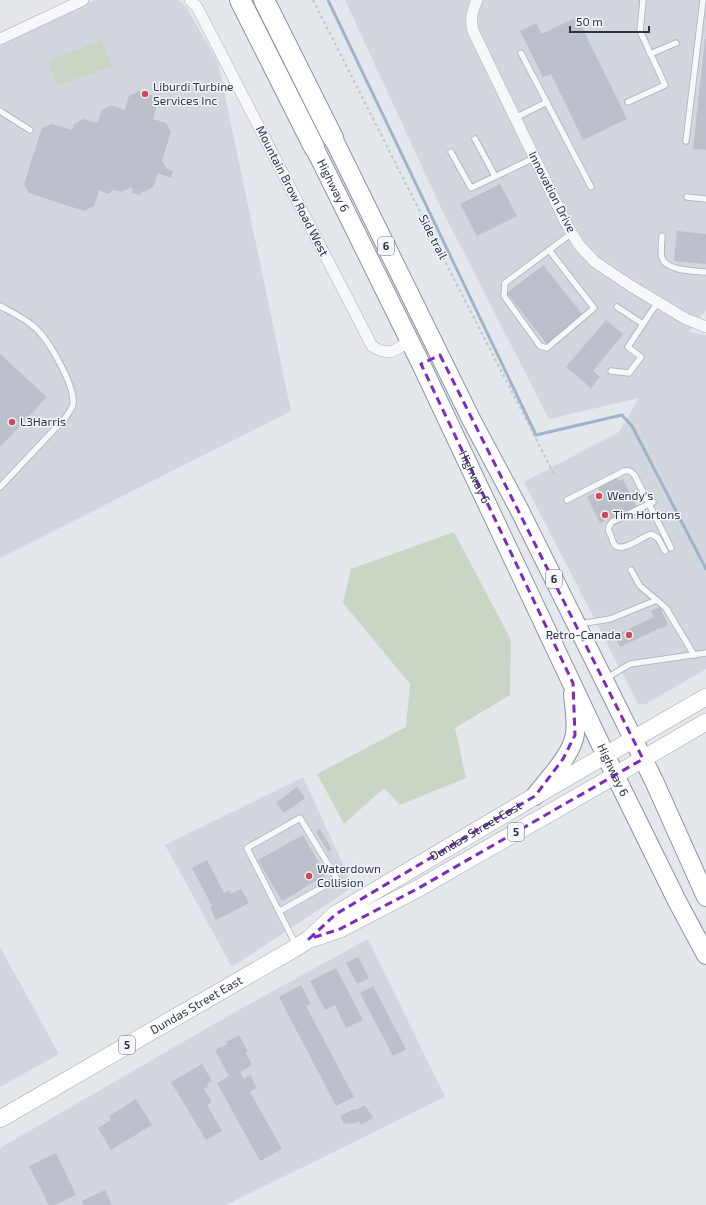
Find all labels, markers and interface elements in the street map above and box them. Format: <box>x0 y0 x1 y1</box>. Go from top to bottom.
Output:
scale bar <box>570 8 649 34</box>
text: 50 m <box>576 14 603 28</box>
place label: Liburdi Turbine Services Inc <box>153 79 234 107</box>
marker: Liburdi Turbine Services Inc <box>140 89 150 99</box>
street label: Mountain Brow Road West <box>254 123 332 259</box>
street label: Innovation Drive <box>526 149 579 234</box>
street label: Highway 6 <box>315 157 353 214</box>
street label: Side trail <box>417 212 451 261</box>
road number: 6 <box>378 237 394 255</box>
place label: L3Harris <box>20 414 66 428</box>
marker: L3Harris <box>7 417 17 427</box>
street label: Highway 6 <box>457 448 494 505</box>
place label: Wendy's <box>607 488 653 502</box>
marker: Wendy's <box>594 491 604 501</box>
place label: Tim Hortons <box>613 507 680 521</box>
marker: Tim Hortons <box>600 510 610 520</box>
road number: 6 <box>546 570 562 588</box>
place label: Petro-Canada <box>546 627 621 641</box>
marker: Petro-Canada <box>624 630 634 640</box>
street label: Highway 6 <box>595 741 632 798</box>
street label: Dundas Street East <box>427 797 524 863</box>
road number: 5 <box>508 823 524 841</box>
place label: Waterdown Collision <box>317 861 381 889</box>
marker: Waterdown Collision <box>304 871 314 881</box>
street label: Dundas Street East <box>147 972 245 1037</box>
road number: 5 <box>119 1036 135 1054</box>

